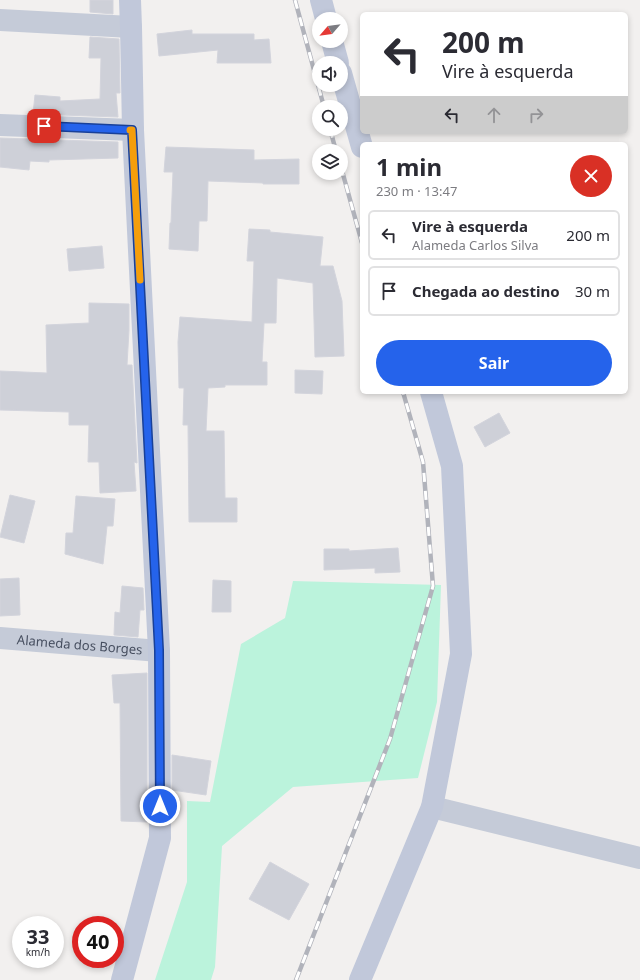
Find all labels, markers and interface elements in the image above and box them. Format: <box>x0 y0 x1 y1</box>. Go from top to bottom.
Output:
north arrow <box>312 12 348 48</box>
map controls <box>312 12 348 180</box>
text: 200 m <box>442 23 525 61</box>
icon: left <box>376 28 428 80</box>
button: sound <box>312 56 348 92</box>
text: Vire à esquerda <box>442 59 574 83</box>
button: search <box>312 100 348 136</box>
icon: left <box>441 104 463 126</box>
icon: ahead <box>483 104 505 126</box>
icon: right <box>525 104 547 126</box>
pin <box>27 109 61 143</box>
icon: arrive <box>33 115 55 137</box>
button: layers <box>312 144 348 180</box>
text: 1 min <box>376 150 442 183</box>
button: close <box>570 155 612 197</box>
text: 230 m · 13:47 <box>376 182 457 200</box>
text: Vire à esquerda <box>412 216 528 236</box>
icon: left <box>378 224 400 246</box>
text: 200 m <box>566 225 610 245</box>
text: Alameda Carlos Silva <box>412 236 539 254</box>
icon: arrive <box>378 280 400 302</box>
text: Chegada ao destino <box>412 281 560 301</box>
text: 30 m <box>575 281 610 301</box>
button: Sair <box>376 340 612 386</box>
street label: Alameda dos Borges <box>16 630 143 659</box>
position arrow <box>139 785 181 827</box>
speed limit sign: 40 <box>72 916 124 968</box>
text: 33 <box>27 923 49 950</box>
text: km/h <box>26 945 50 959</box>

